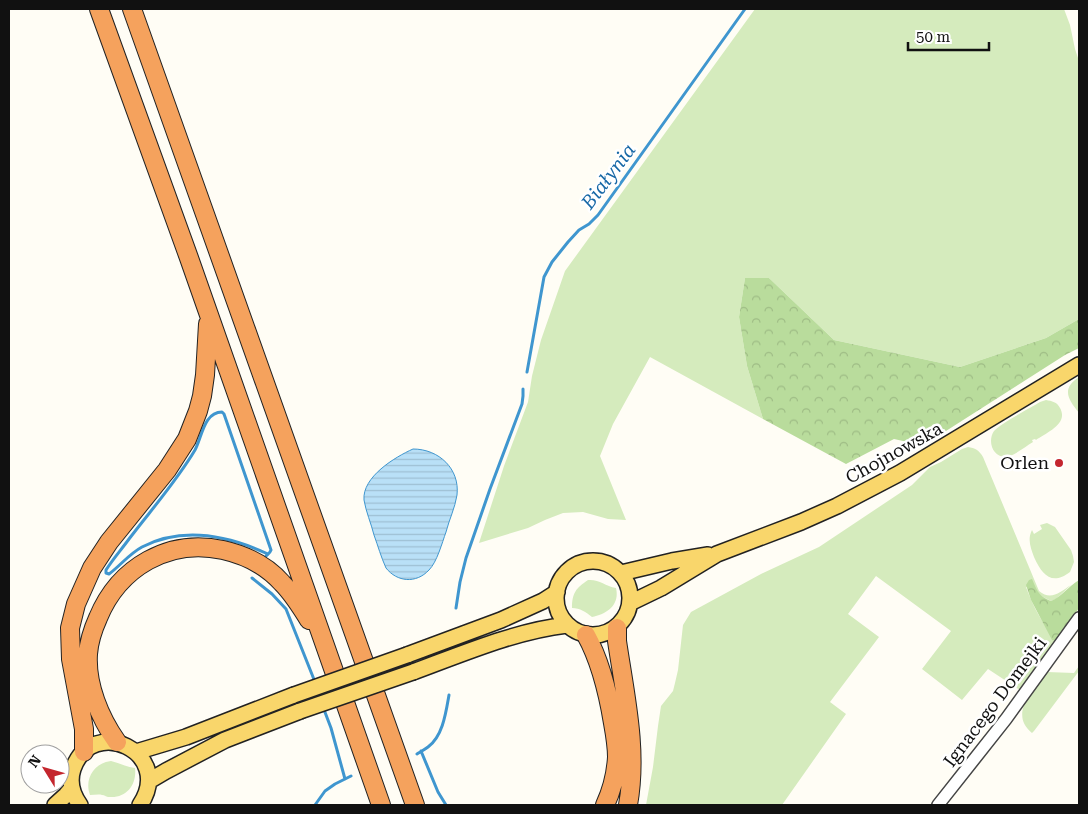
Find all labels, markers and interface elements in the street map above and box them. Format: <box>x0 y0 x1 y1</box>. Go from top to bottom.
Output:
scale bar <box>908 20 989 52</box>
text: 50 m <box>916 28 951 46</box>
water label: Białynia <box>576 139 640 214</box>
street label: Chojnowska <box>842 417 946 488</box>
place label: Orlen <box>1000 452 1049 473</box>
marker: Orlen <box>1053 457 1065 469</box>
street label: Ignacego Domejki <box>939 632 1050 771</box>
north arrow <box>20 744 70 794</box>
text: N <box>25 752 44 770</box>

